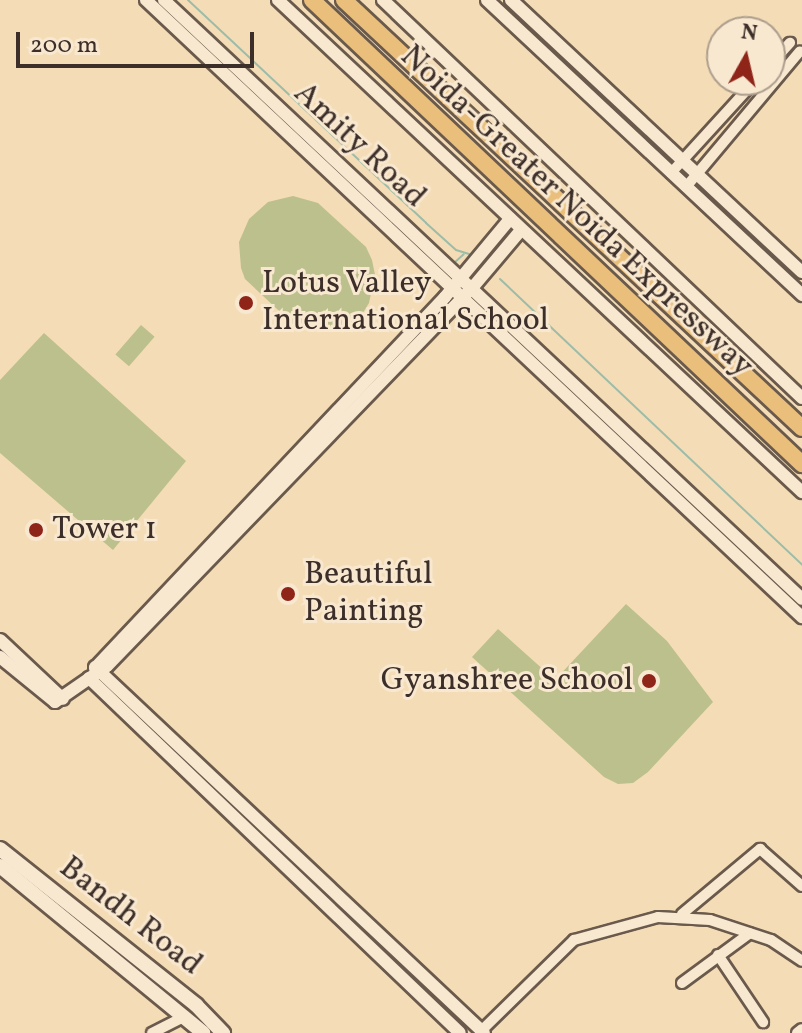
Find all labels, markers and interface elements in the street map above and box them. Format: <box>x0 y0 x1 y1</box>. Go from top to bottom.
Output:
scale bar <box>20 16 258 66</box>
north arrow <box>706 16 786 96</box>
text: N <box>739 17 759 50</box>
text: 200 m <box>30 29 98 63</box>
street label: Noida-Greater Noida Expressway <box>391 38 761 386</box>
street label: Amity Road <box>285 75 433 217</box>
place label: Lotus Valley International School <box>262 266 549 341</box>
marker: Lotus Valley International School <box>237 294 255 312</box>
place label: Tower 1 <box>52 511 157 549</box>
marker: Tower 1 <box>27 521 45 539</box>
place label: Beautiful Painting <box>304 557 433 632</box>
marker: Beautiful Painting <box>279 585 297 603</box>
place label: Gyanshree School <box>381 662 633 700</box>
marker: Gyanshree School <box>640 672 658 690</box>
street label: Bandh Road <box>51 849 209 985</box>

